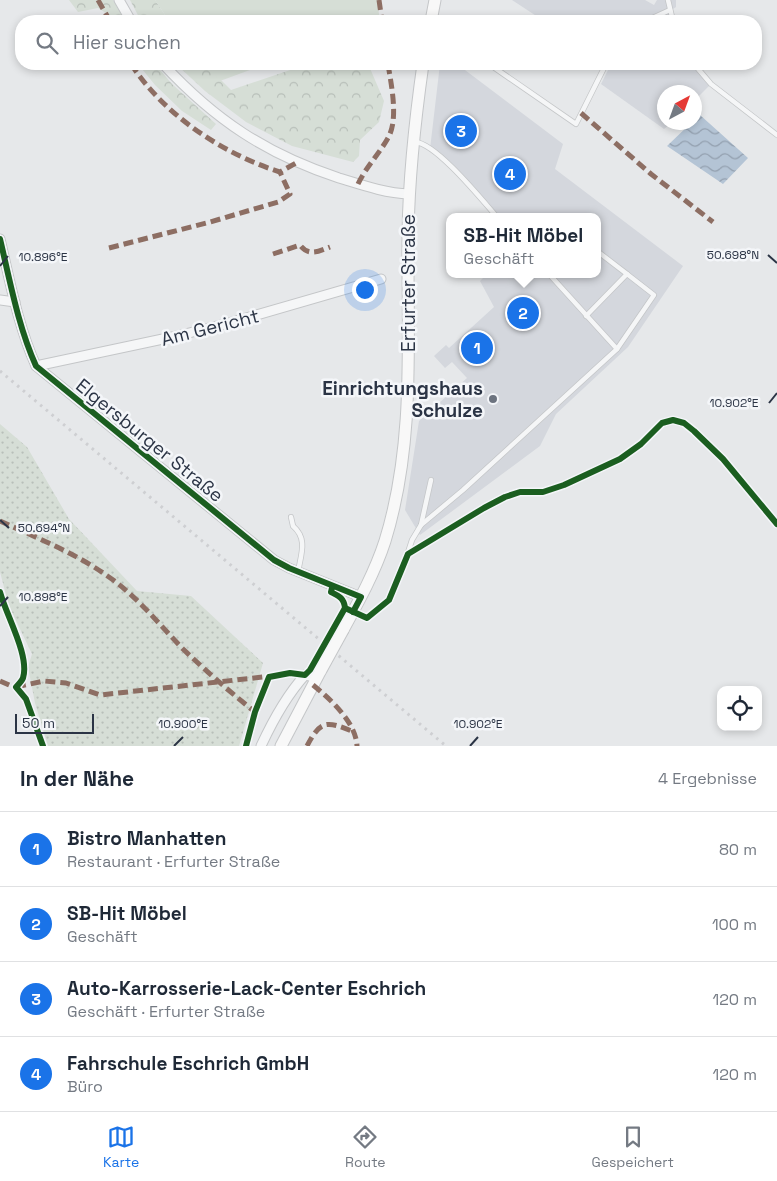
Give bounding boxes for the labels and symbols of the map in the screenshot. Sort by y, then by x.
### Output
north arrow [657,85,702,130]
pin: 3 [445,112,477,150]
pin: 4 [494,155,526,193]
street label: Erfurter Straße [396,214,421,352]
text: 50.698°N [707,247,759,263]
text: 10.896°E [18,249,68,265]
your location [352,277,378,303]
pin: 2 [507,294,539,332]
street label: Am Gericht [158,303,262,352]
pin: 1 [461,329,493,367]
street label: Elgersburger Straße [71,373,229,508]
place label: Einrichtungshaus Schulze [322,376,483,423]
marker: Einrichtungshaus Schulze [487,393,499,405]
text: 10.902°E [709,395,759,411]
text: 50.694°N [18,520,70,536]
text: 10.898°E [18,589,68,605]
scale bar [15,711,94,734]
text: 10.900°E [158,716,208,732]
text: 10.902°E [453,716,503,732]

